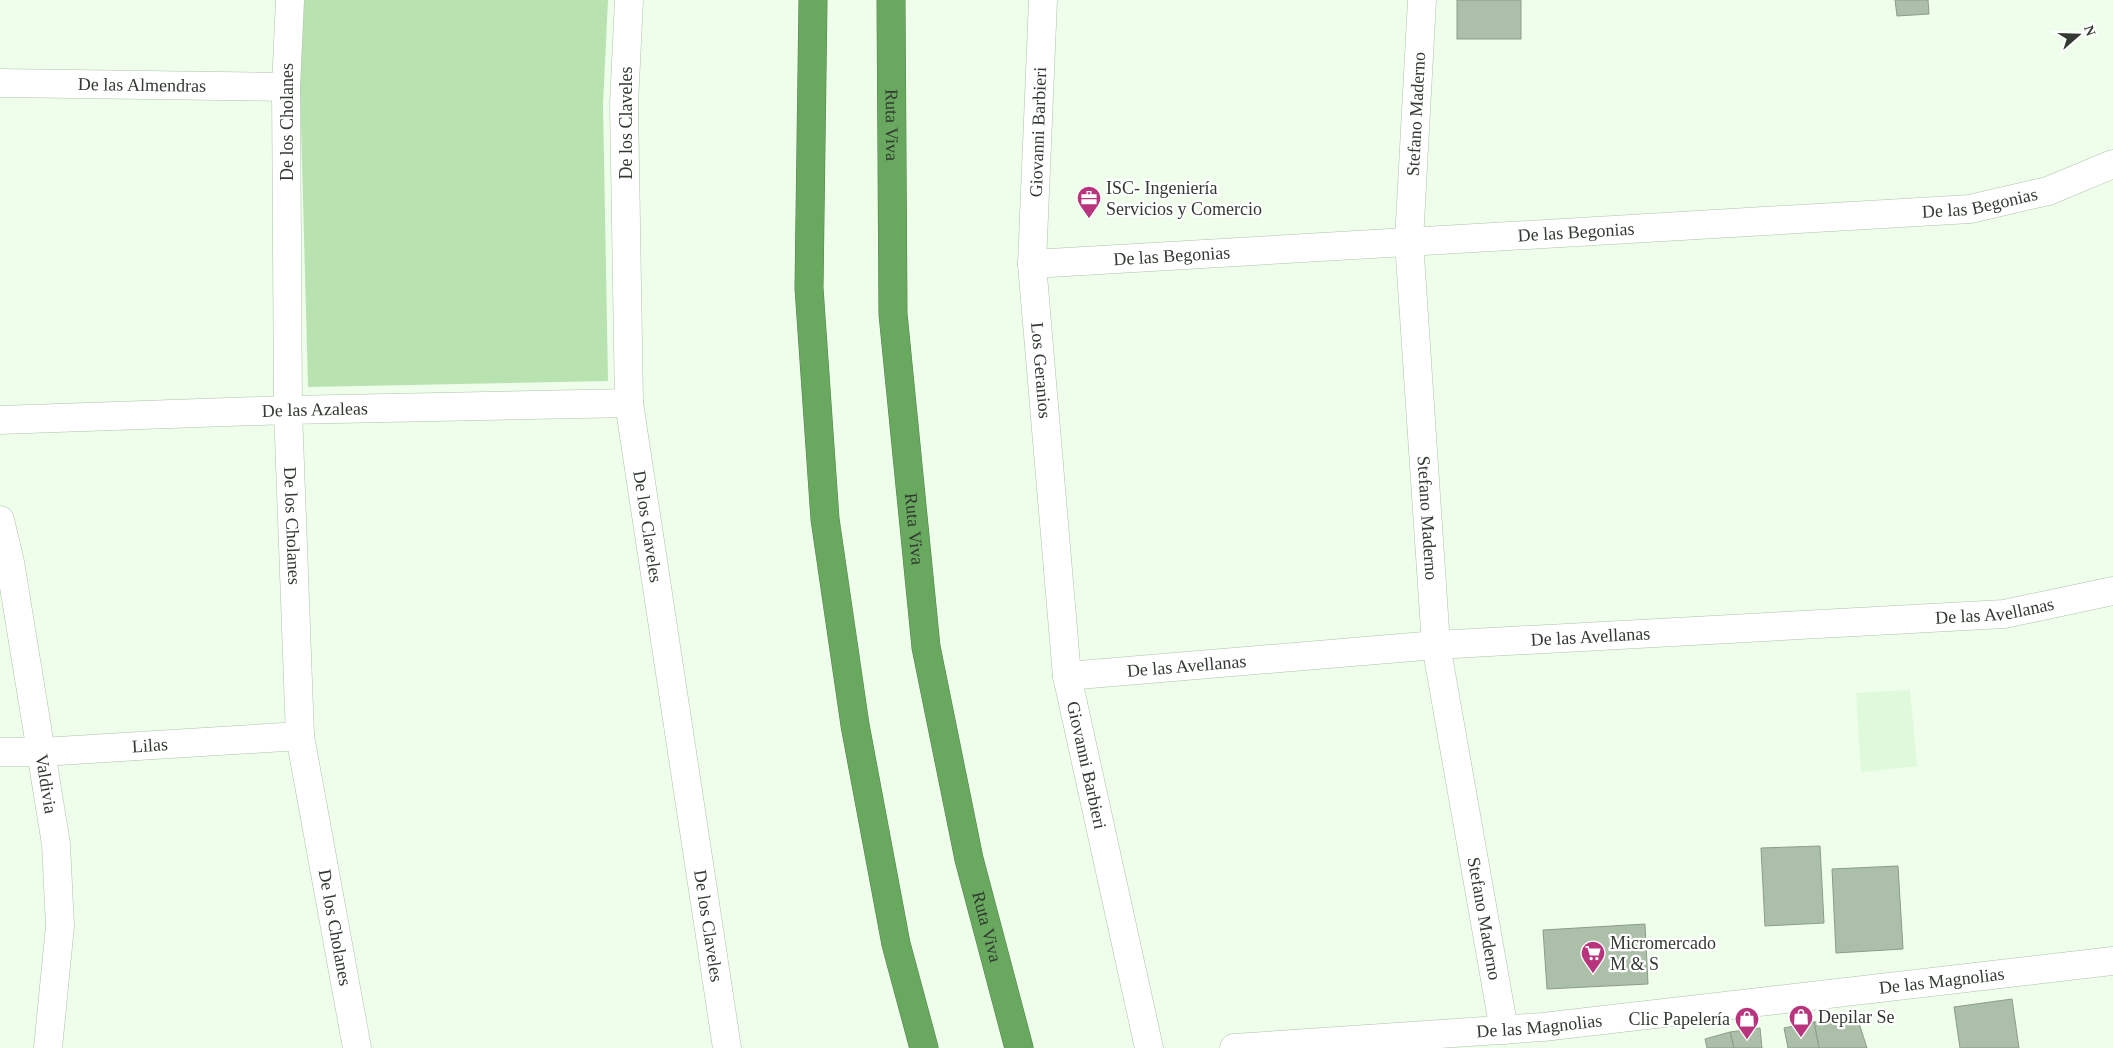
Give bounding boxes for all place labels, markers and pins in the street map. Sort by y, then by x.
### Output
place label: ISC- Ingeniería Servicios y Comercio [1106,178,1262,219]
office icon: ISC- Ingeniería Servicios y Comercio [1076,185,1102,219]
place label: Micromercado M & S [1610,933,1716,974]
supermarket icon: Micromercado M & S [1580,940,1606,974]
shop icon: Depilar Se [1788,1004,1814,1038]
shop icon: Clic Papelería [1734,1006,1760,1040]
place label: Depilar Se [1818,1007,1894,1027]
place label: Clic Papelería [1629,1009,1730,1029]

